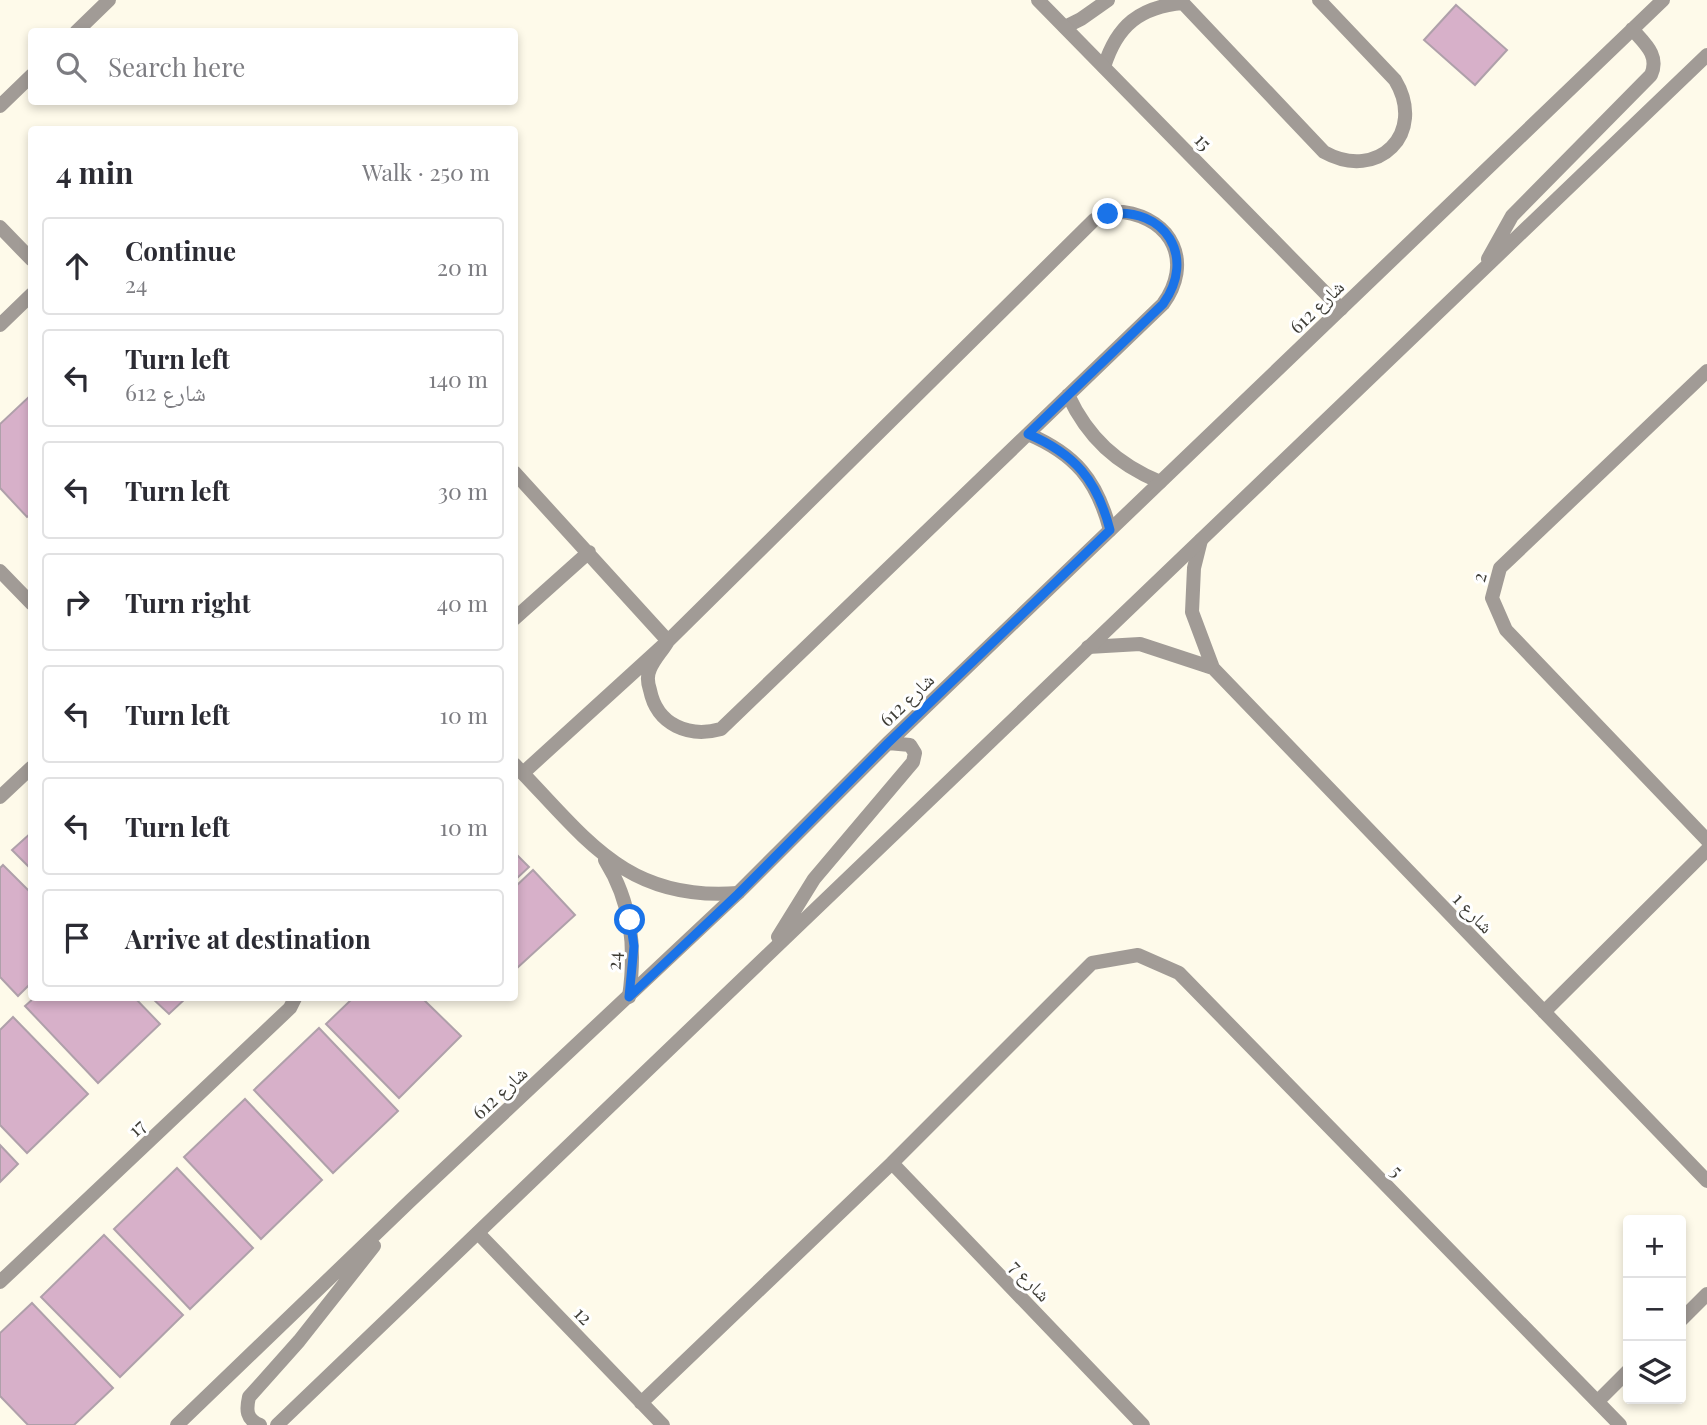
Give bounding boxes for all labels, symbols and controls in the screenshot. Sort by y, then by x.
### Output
search box [28,28,518,105]
icon: search [52,48,90,86]
text: Search here [108,49,245,84]
street label: 15 [1190,127,1219,155]
text: 4 min [56,152,134,192]
text: Walk · 250 m [362,156,490,187]
route end [1092,198,1123,229]
text: Continue [125,233,236,268]
icon: ahead [58,247,96,285]
text: 20 m [437,251,488,282]
text: 24 [125,268,147,299]
street label: شارع 612 [1283,273,1349,339]
text: Turn left [125,341,230,376]
icon: left [58,359,96,397]
text: 140 m [428,363,488,394]
text: شارع 612 [125,376,206,407]
icon: left [58,471,96,509]
text: Turn left [125,473,230,508]
text: 30 m [438,475,488,506]
street label: 2 [1464,569,1492,585]
icon: right [58,583,96,621]
text: Turn right [125,585,251,620]
text: 40 m [437,587,488,618]
street label: شارع 612 [873,666,939,732]
icon: left [58,695,96,733]
text: Turn left [125,697,230,732]
text: 10 m [440,699,488,730]
icon: left [58,807,96,845]
text: Turn left [125,809,230,844]
text: 10 m [440,811,488,842]
street label: شارع 1 [1448,886,1500,938]
route start [614,904,645,935]
icon: arrive [58,919,96,957]
text: Arrive at destination [125,921,371,956]
street label: 24 [600,951,626,971]
street label: شارع 612 [466,1060,532,1124]
street label: 17 [122,1112,150,1142]
street label: 5 [1386,1158,1410,1182]
map controls [1623,1215,1686,1404]
button: + [1623,1215,1686,1278]
street label: شارع 7 [1005,1253,1057,1307]
button: − [1623,1278,1686,1341]
street label: 12 [569,1300,599,1330]
button: layers [1623,1341,1686,1404]

